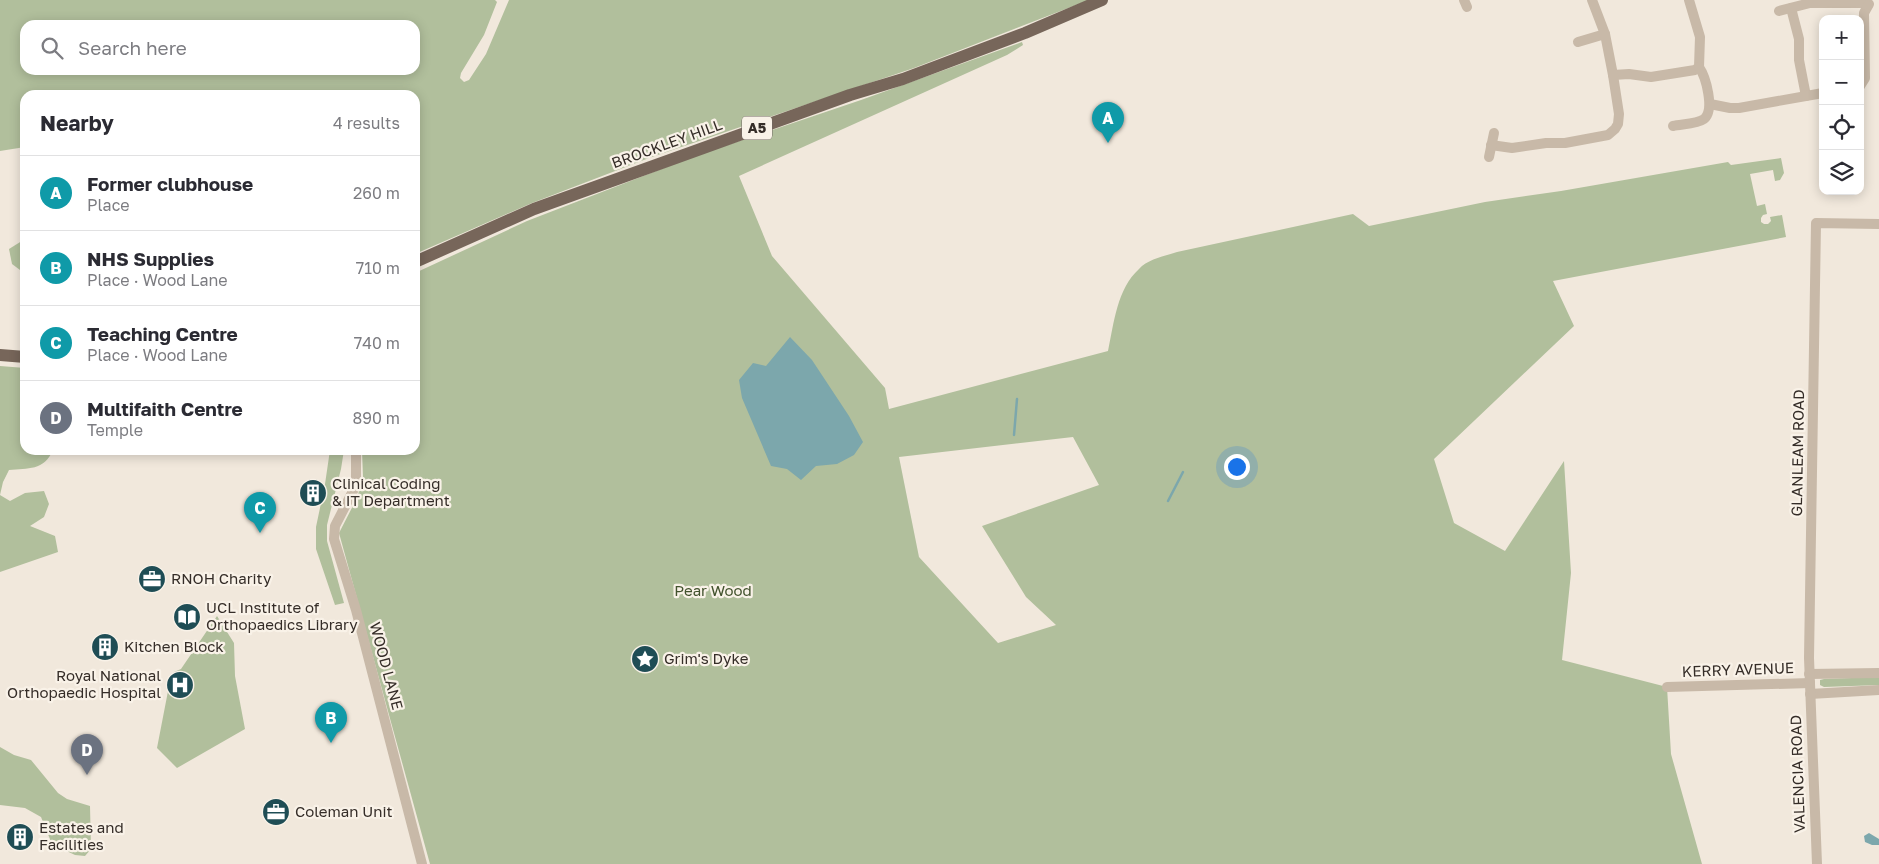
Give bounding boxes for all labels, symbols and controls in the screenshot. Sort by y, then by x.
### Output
map controls [1819,15,1864,195]
button: + [1819,15,1864,60]
search box [20,20,420,75]
icon: search [38,34,66,62]
text: Search here [78,36,187,59]
button: − [1819,60,1864,105]
pin: A [1092,102,1124,143]
button: locate [1819,105,1864,150]
text: Nearby [40,110,114,136]
text: 4 results [333,113,400,133]
street label: BROCKLEY HILL [609,115,725,171]
road number: A5 [742,116,772,140]
button: layers [1819,150,1864,195]
text: Former clubhouse [87,172,253,195]
text: A [50,183,62,203]
text: 260 m [353,183,400,203]
text: Place [87,195,130,215]
text: NHS Supplies [87,247,214,270]
text: B [50,258,62,278]
text: 710 m [356,258,400,278]
text: Place · Wood Lane [87,270,228,290]
text: Teaching Centre [87,322,238,345]
text: C [50,333,62,353]
text: 740 m [354,333,400,353]
text: Place · Wood Lane [87,345,228,365]
street label: GLANLEAM ROAD [1787,389,1807,517]
text: Multifaith Centre [87,397,243,420]
text: D [50,408,62,428]
text: 890 m [352,408,400,428]
text: Temple [87,420,143,440]
your location [1224,454,1250,480]
place label: Clinical Coding & IT Department [332,474,450,509]
building icon: Clinical Coding & IT Department [298,478,328,508]
pin: C [244,492,276,533]
office icon: RNOH Charity [137,564,167,594]
place label: RNOH Charity [171,569,272,587]
park label: Pear Wood [674,581,752,599]
place label: UCL Institute of Orthopaedics Library [206,598,358,633]
library icon: UCL Institute of Orthopaedics Library [172,602,202,632]
street label: WOOD LANE [367,620,407,712]
building icon: Kitchen Block [90,632,120,662]
place label: Kitchen Block [124,637,224,655]
place icon: Grim's Dyke [630,644,660,674]
place label: Grim's Dyke [664,649,749,667]
street label: KERRY AVENUE [1682,658,1794,680]
place label: Royal National Orthopaedic Hospital [7,666,161,701]
hospital icon: Royal National Orthopaedic Hospital [165,670,195,700]
pin: B [315,702,347,743]
street label: VALENCIA ROAD [1786,715,1808,833]
pin: D [71,734,103,775]
office icon: Coleman Unit [261,797,291,827]
place label: Coleman Unit [295,802,392,820]
place label: Estates and Facilities [39,818,124,853]
building icon: Estates and Facilities [5,822,35,852]

